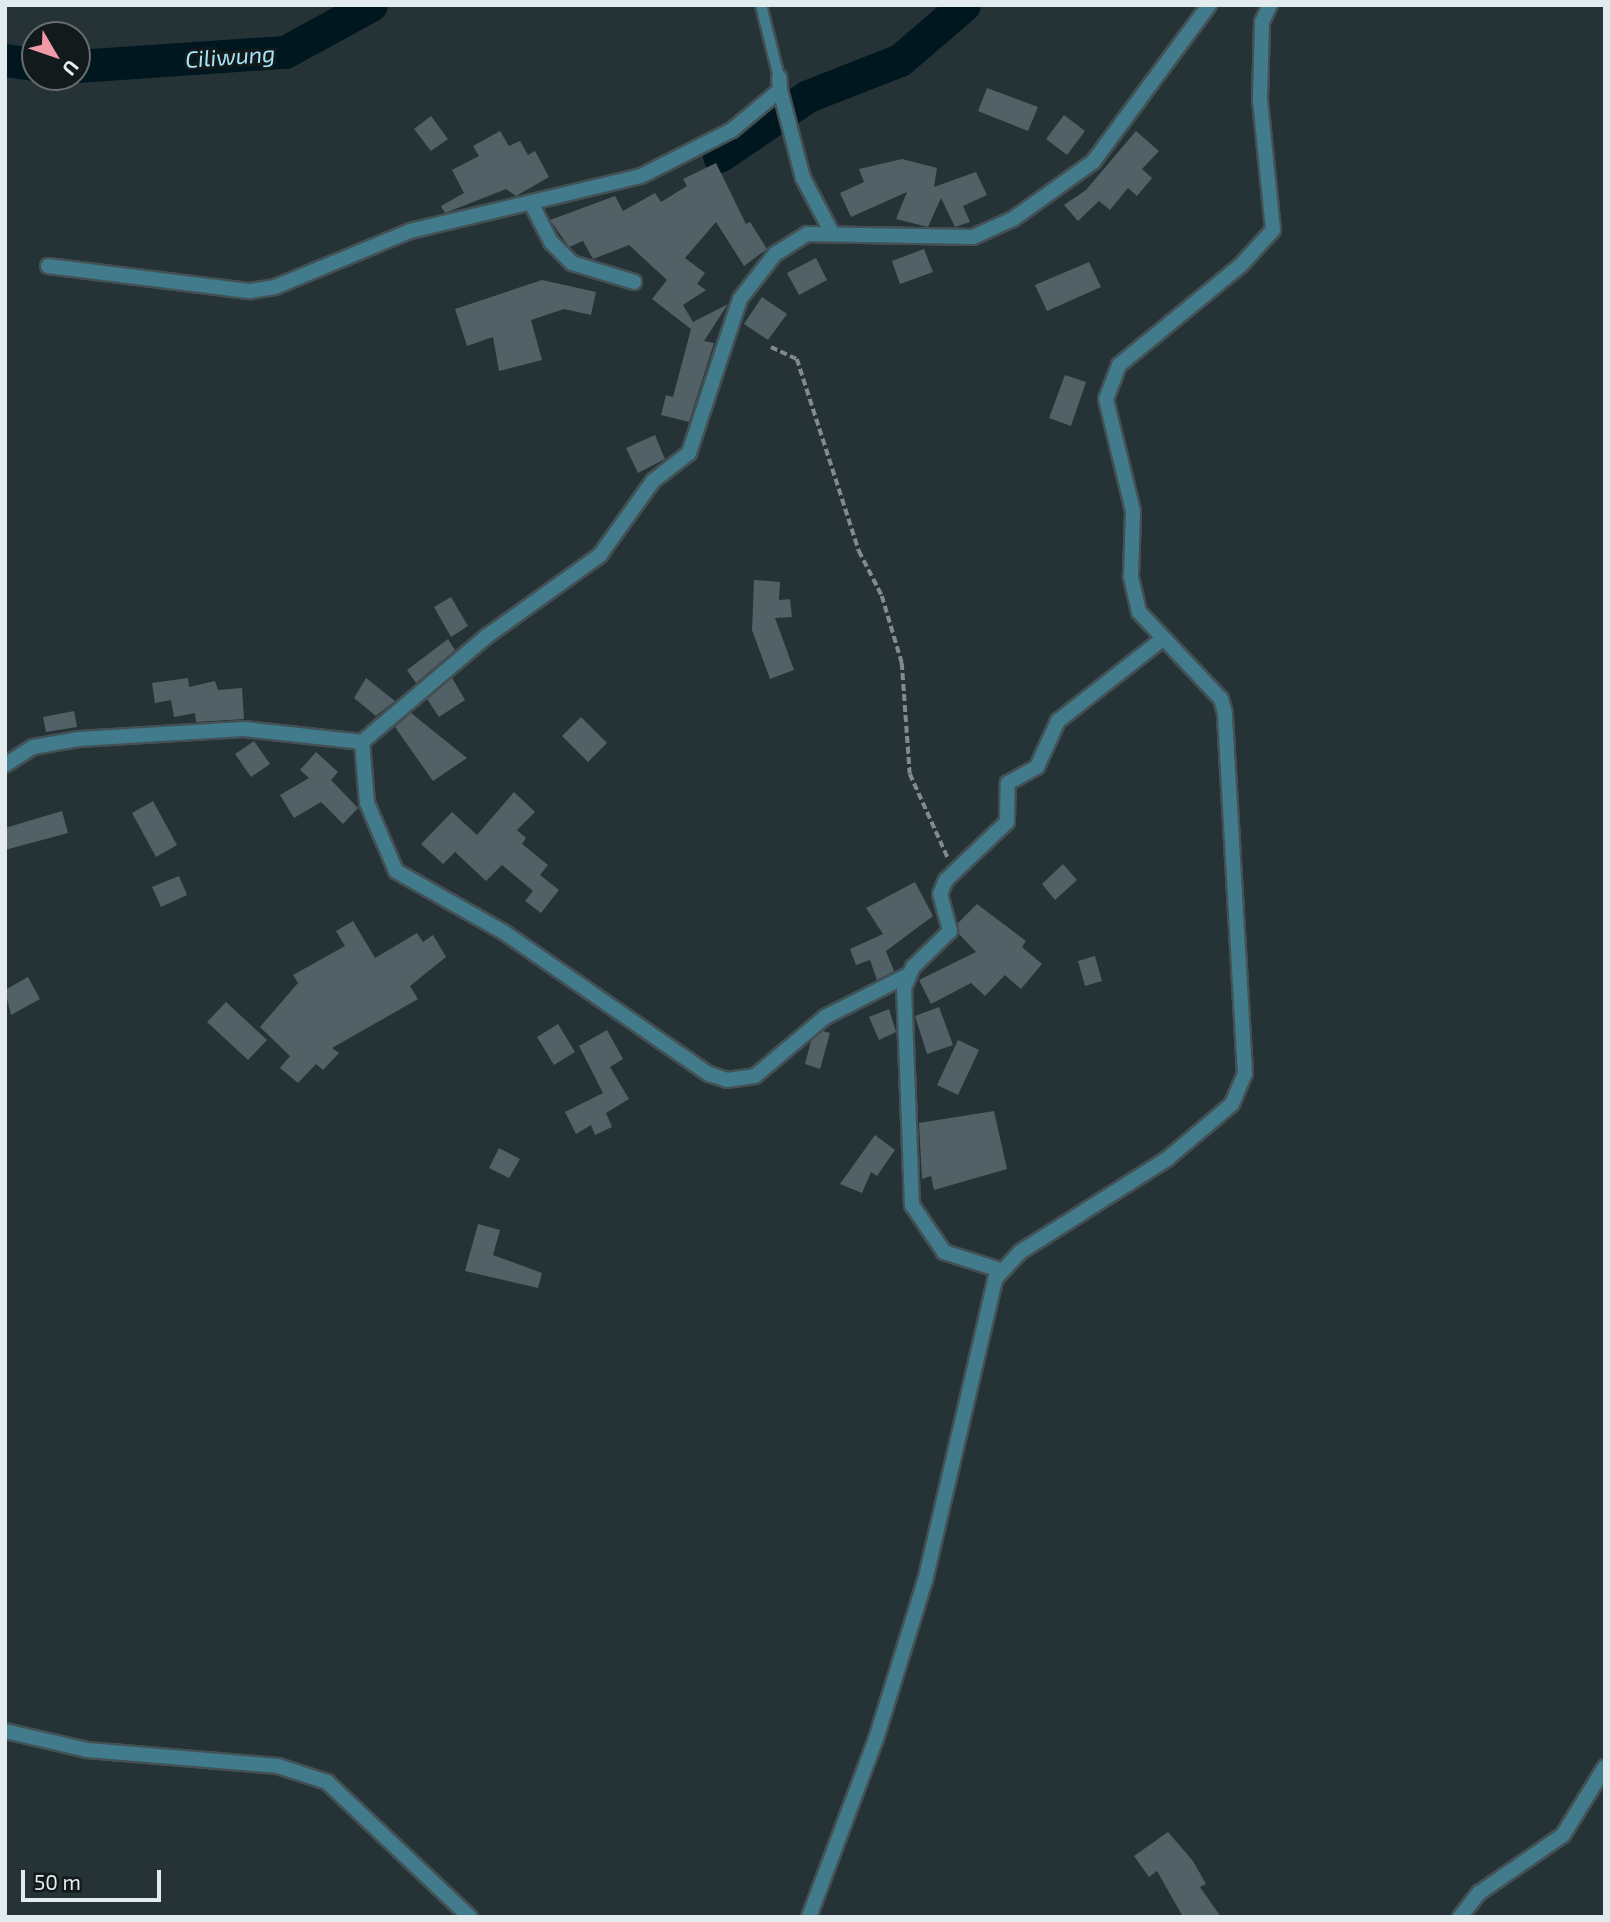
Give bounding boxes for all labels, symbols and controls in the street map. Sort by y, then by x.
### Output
north arrow [21,21,91,91]
water label: Ciliwung [184,39,276,73]
text: U [58,56,84,81]
scale bar [24,1856,164,1900]
text: 50 m [34,1869,81,1894]

